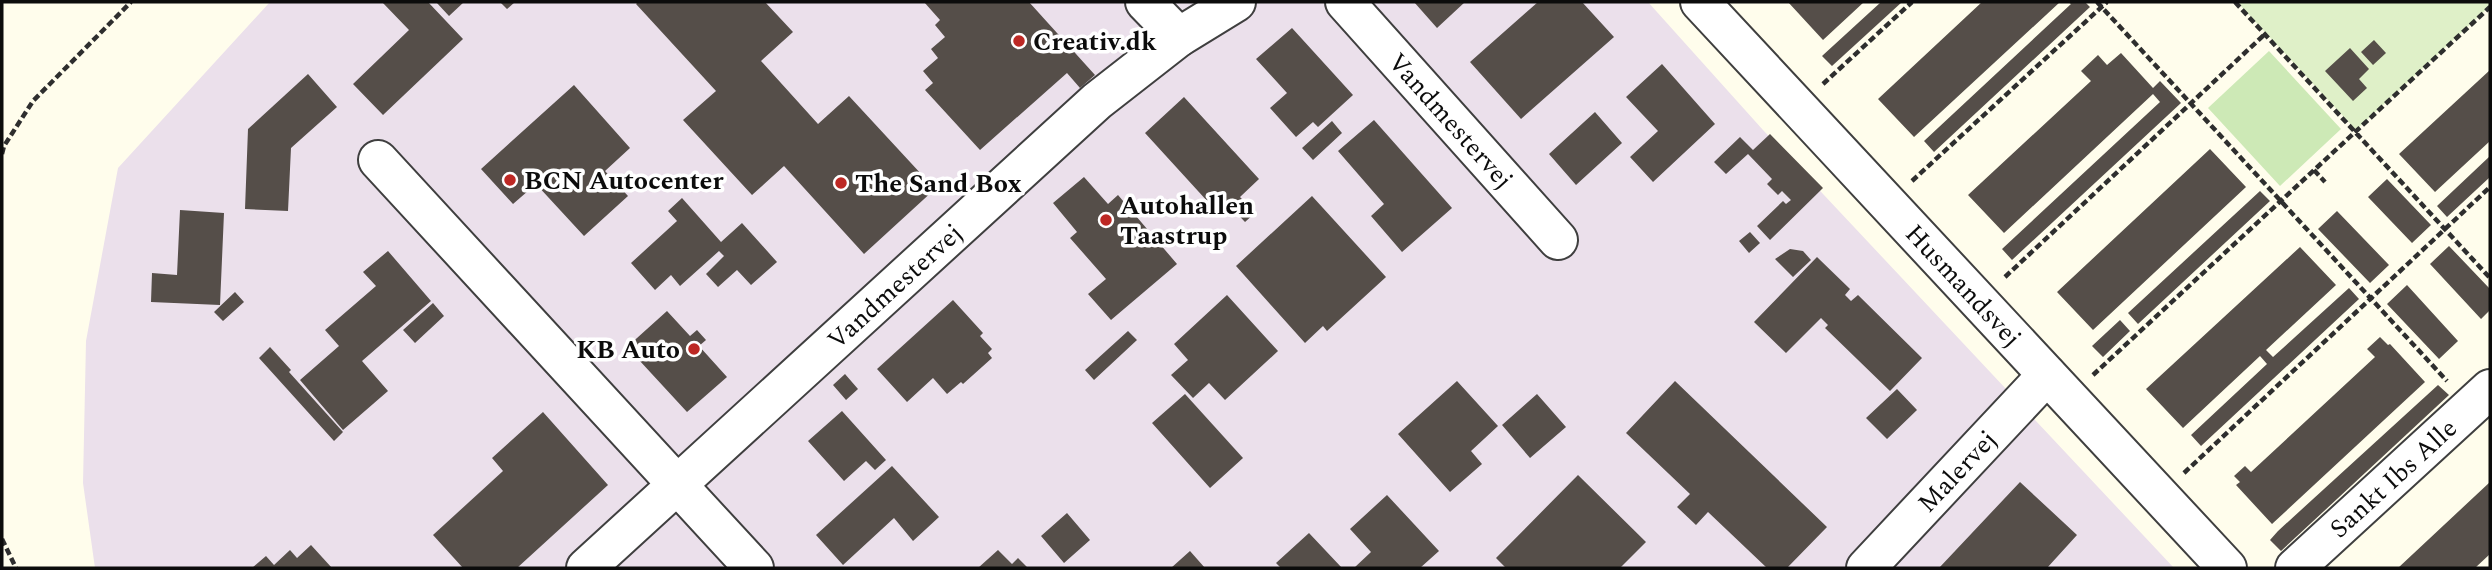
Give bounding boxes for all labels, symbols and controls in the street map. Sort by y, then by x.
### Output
place label: Creativ.dk [1033,22,1157,62]
marker: Creativ.dk [1011,33,1027,49]
street label: Vandmestervej [1378,44,1522,198]
place label: BCN Autocenter [524,161,724,201]
place label: The Sand Box [855,164,1022,204]
marker: BCN Autocenter [502,172,518,188]
marker: The Sand Box [833,175,849,191]
place label: Autohallen Taastrup [1120,186,1254,256]
marker: Autohallen Taastrup [1098,212,1114,228]
street label: Vandmestervej [818,214,972,359]
street label: Husmandsvej [1895,215,2031,357]
place label: KB Auto [576,330,680,370]
marker: KB Auto [686,341,702,357]
street label: Sankt Ibs Alle [2321,409,2467,548]
street label: Malervej [1908,421,2007,522]

